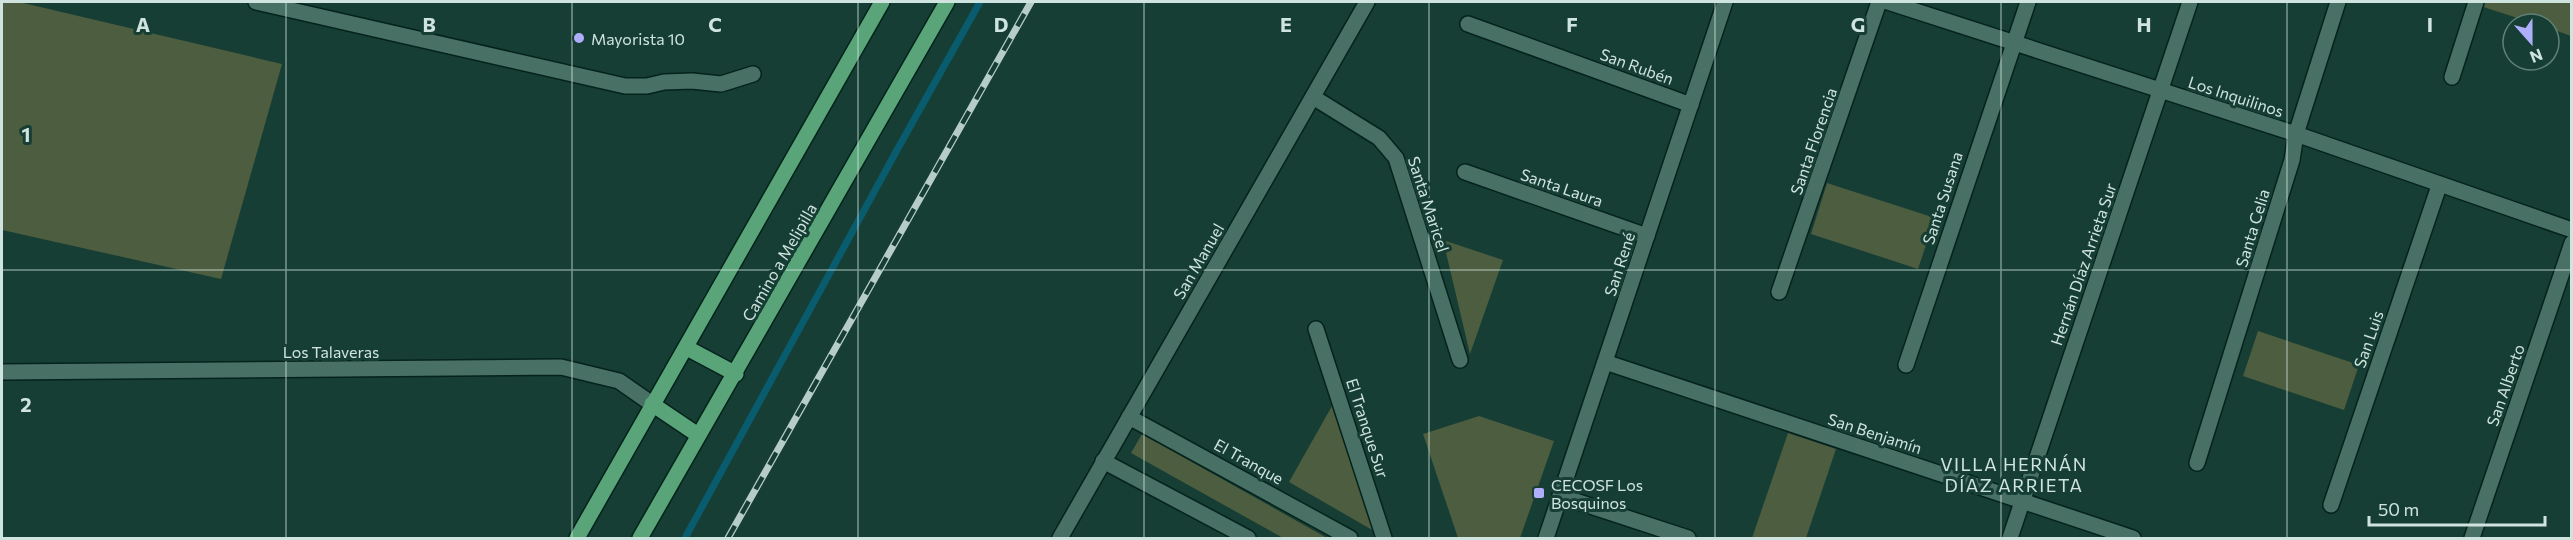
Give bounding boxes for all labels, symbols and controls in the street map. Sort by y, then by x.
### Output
text: A [136,12,150,36]
text: B [422,12,436,36]
text: C [708,12,722,36]
text: D [994,12,1008,36]
text: E [1280,12,1292,36]
text: F [1566,12,1578,36]
text: G [1851,12,1865,36]
text: H [2137,12,2152,36]
text: I [2427,12,2433,36]
north arrow [2501,12,2561,72]
place label: Mayorista 10 [591,29,685,48]
marker: Mayorista 10 [572,31,586,45]
street label: San Rubén [1598,44,1676,88]
text: N [2528,45,2546,67]
street label: Los Inquilinos [2186,72,2286,120]
street label: Santa Florencia [1786,85,1840,197]
text: 1 [21,122,31,146]
street label: Santa Susana [1918,149,1966,247]
street label: Santa Maricel [1405,154,1453,254]
street label: Santa Laura [1518,164,1606,210]
street label: Hernán Díaz Arrieta Sur [2046,180,2120,348]
street label: Santa Celia [2231,187,2273,269]
street label: Camino a Melipilla [738,200,820,324]
street label: San Manuel [1169,220,1227,302]
street label: San René [1600,230,1638,298]
street label: San Luis [2349,308,2387,370]
street label: Los Talaveras [283,342,379,361]
street label: San Alberto [2482,342,2528,428]
street label: El Tranque Sur [1343,376,1393,481]
text: 2 [20,392,32,416]
street label: San Benjamín [1826,409,1924,457]
street label: El Tranque [1211,434,1287,488]
district label: VILLA HERNÁN DÍAZ ARRIETA [1940,453,2088,496]
place label: CECOSF Los Bosquinos [1551,475,1643,512]
marker: CECOSF Los Bosquinos [1532,486,1546,500]
scale bar [2369,489,2544,527]
text: 50 m [2378,498,2419,520]

